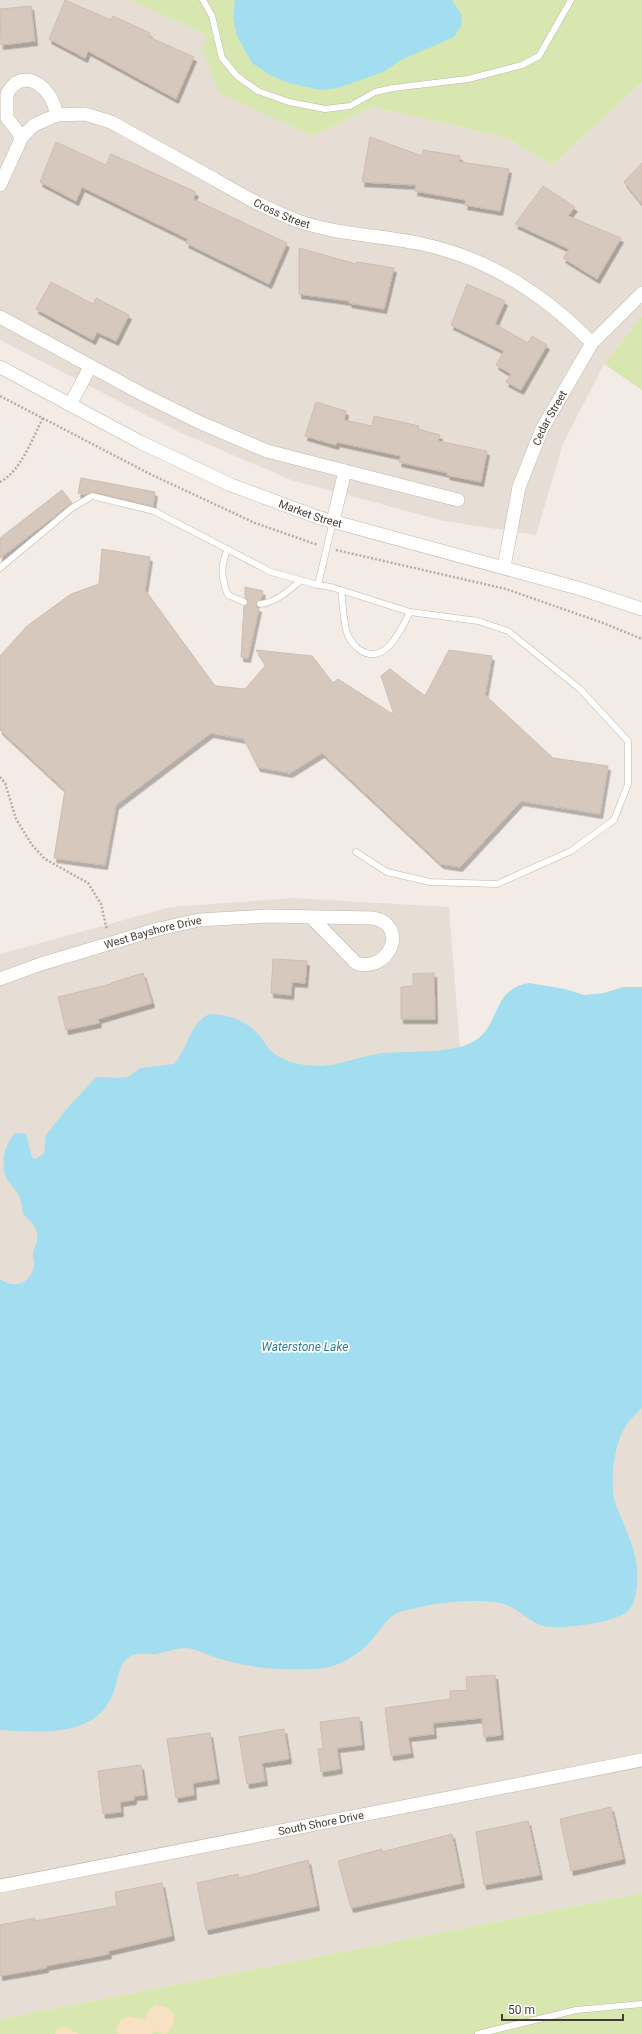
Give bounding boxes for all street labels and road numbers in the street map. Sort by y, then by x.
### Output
street label: Cross Street [251,196,312,232]
street label: Cedar Street [530,388,570,448]
street label: Market Street [277,497,344,531]
street label: West Bayshore Drive [103,914,203,952]
street label: South Shore Drive [277,1809,365,1838]

